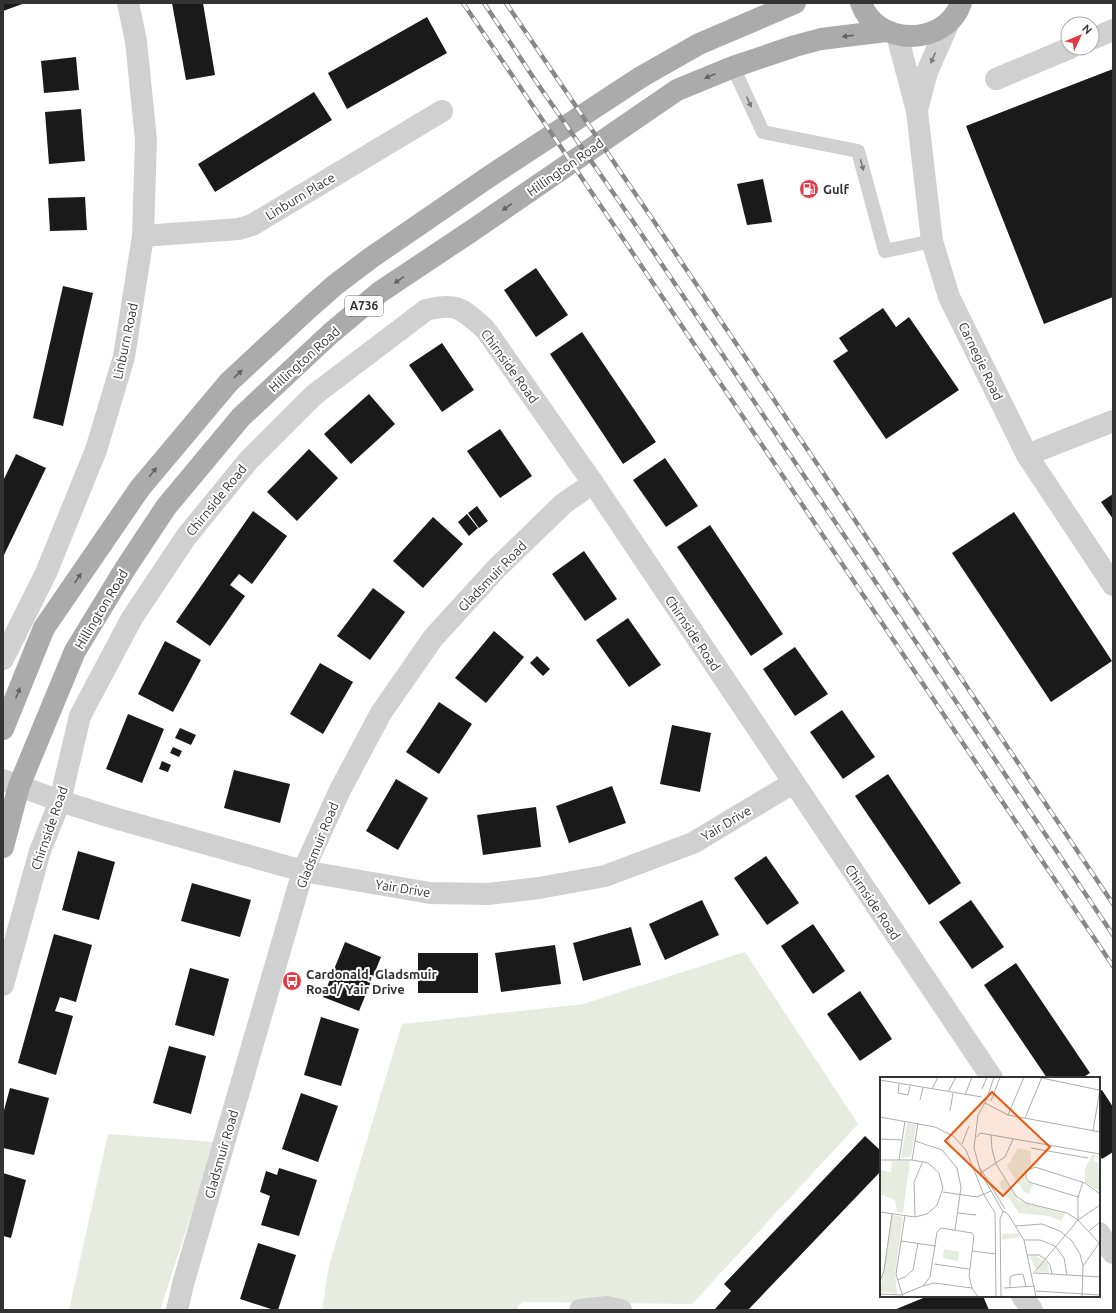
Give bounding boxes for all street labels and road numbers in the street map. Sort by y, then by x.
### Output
street label: Hillington Road [524,135,606,199]
street label: Linburn Place [263,170,337,222]
road number: A736 [345,296,383,316]
street label: Linburn Road [110,302,140,380]
street label: Carnegie Road [956,320,1006,402]
street label: Hillington Road [266,324,342,394]
street label: Chirnside Road [479,327,541,405]
street label: Chirnside Road [183,462,249,538]
street label: Gladsmuir Road [455,538,529,614]
street label: Hillington Road [72,567,130,651]
street label: Chirnside Road [663,593,723,673]
street label: Chirnside Road [28,784,70,872]
street label: Gladsmuir Road [293,800,341,890]
street label: Yair Drive [699,803,753,843]
street label: Chirnside Road [843,862,903,942]
street label: Yair Drive [374,877,432,899]
street label: Gladsmuir Road [202,1108,240,1200]

